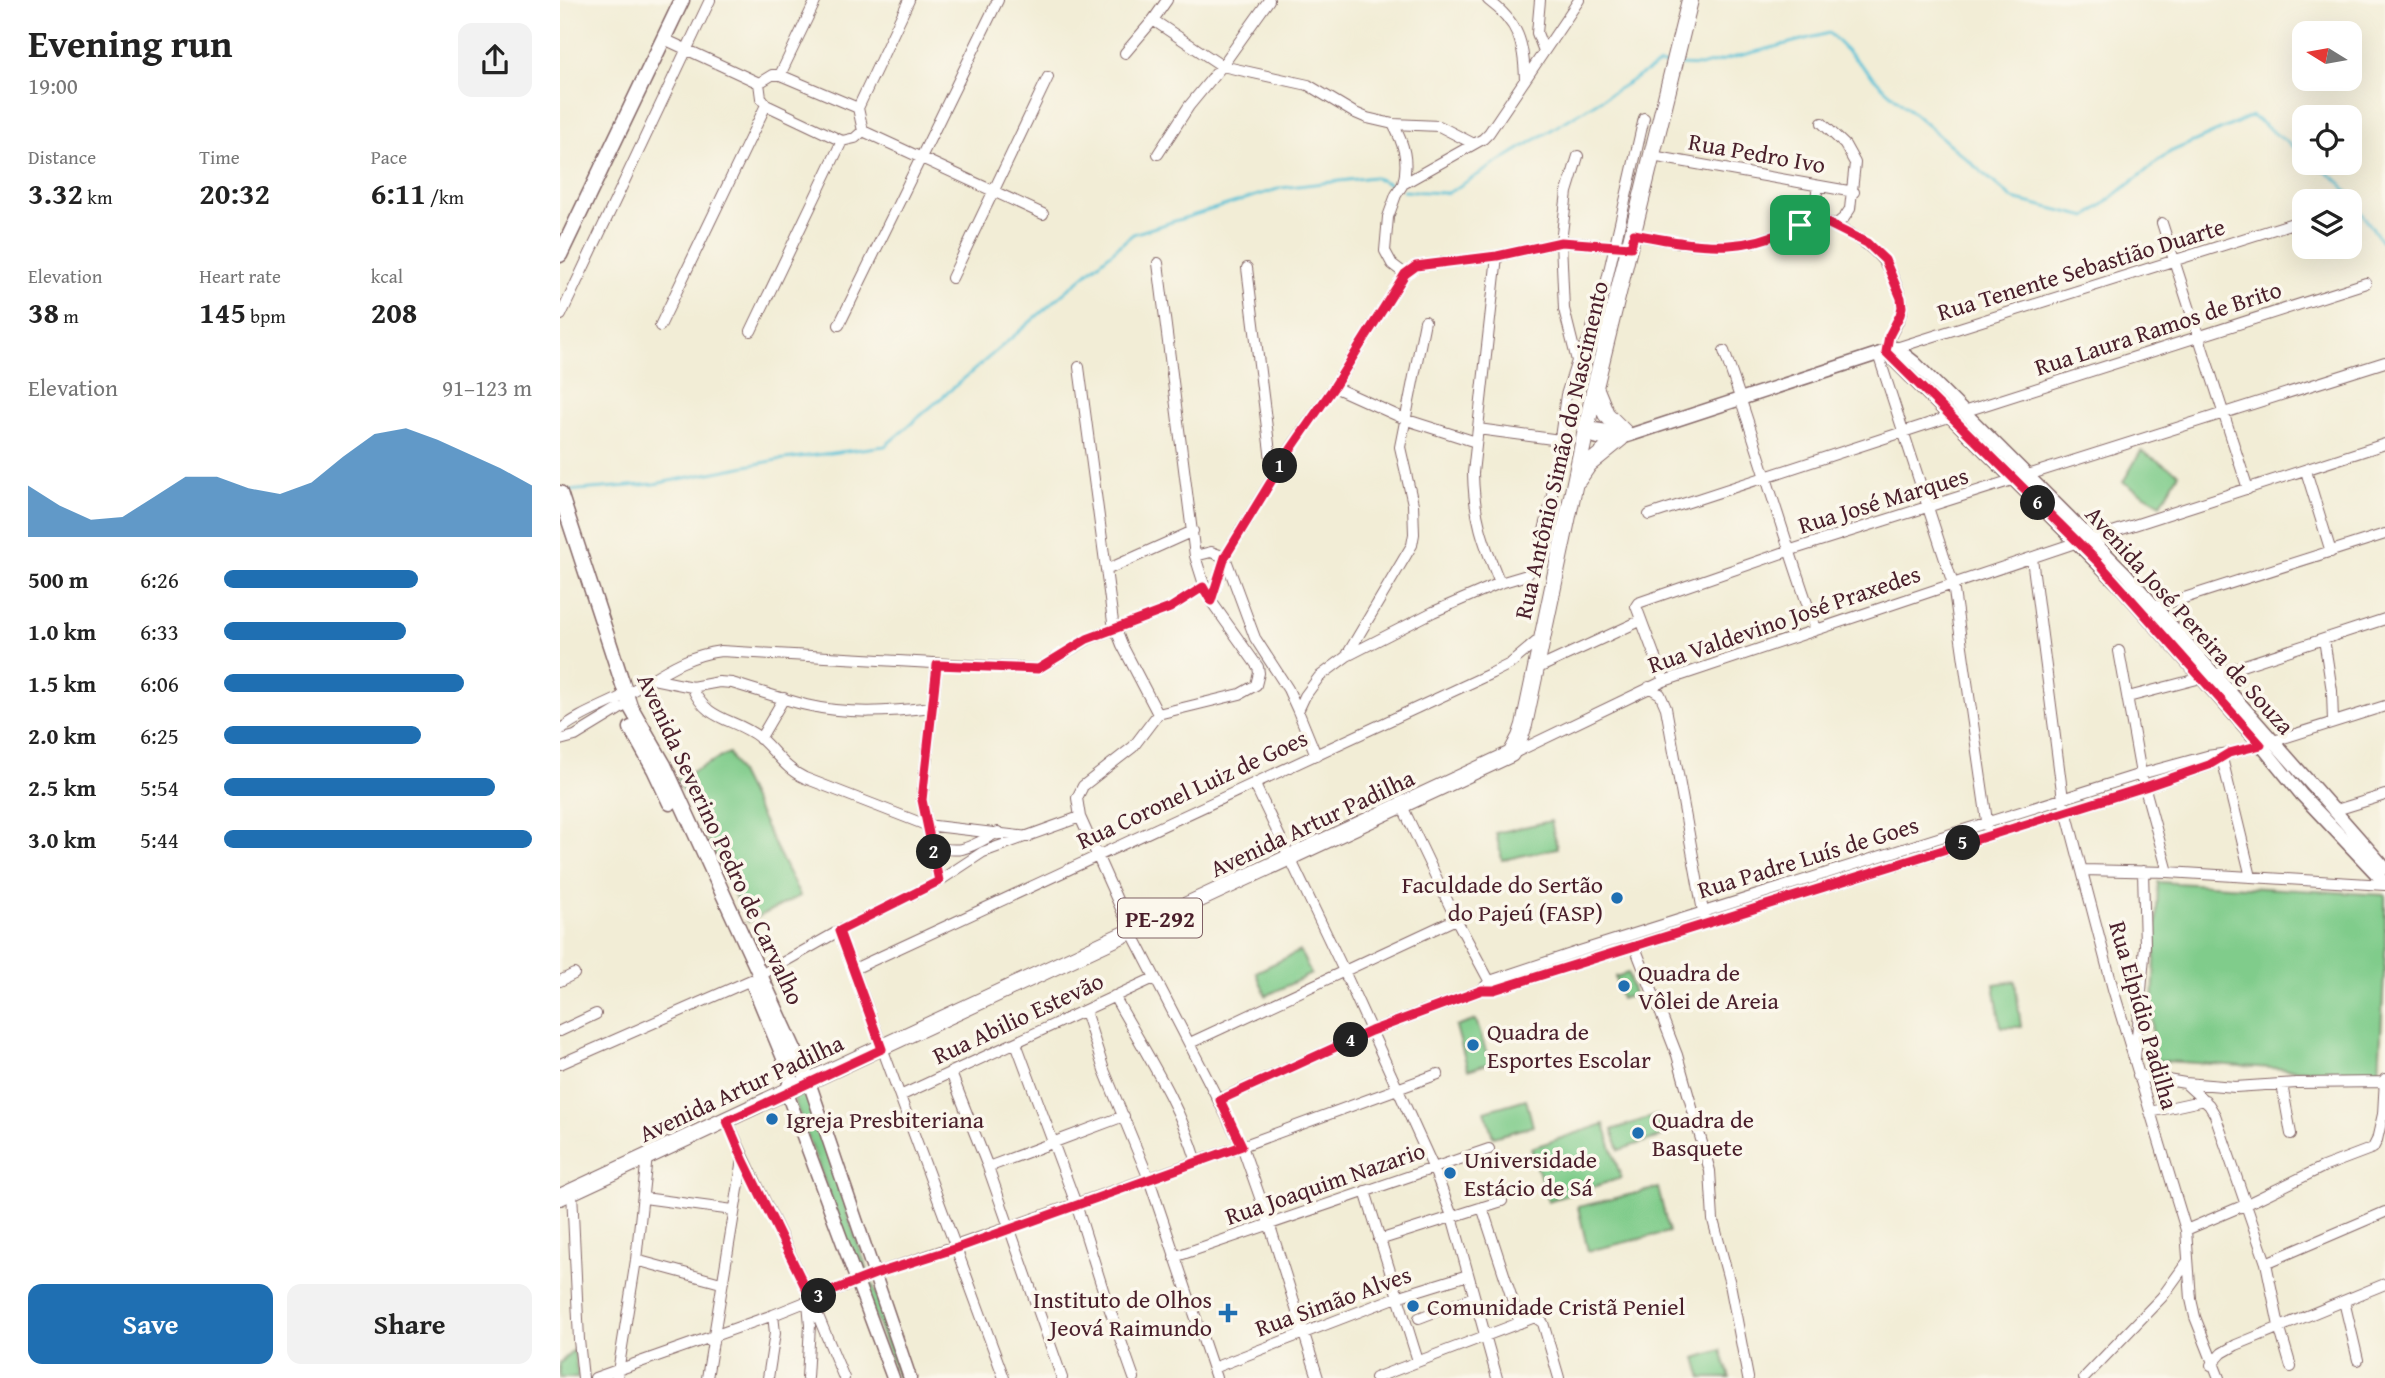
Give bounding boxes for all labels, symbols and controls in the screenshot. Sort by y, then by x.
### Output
text: Evening run [28,15,232,71]
north arrow [2292,21,2362,91]
map controls [2292,21,2362,259]
button: share [458,23,532,97]
text: 19:00 [28,69,78,102]
button: locate [2292,105,2362,175]
street label: Rua Pedro Ivo [1686,124,1828,182]
text: Distance [28,143,96,171]
text: Time [199,143,240,171]
text: Pace [371,143,407,171]
text: 3.32 [28,171,83,215]
text: 20:32 [199,171,270,215]
text: 6:11 [371,171,426,215]
text: km [83,183,112,211]
text: /km [426,183,464,211]
button: layers [2292,189,2362,259]
pin [1770,195,1830,255]
icon: arrive [1781,206,1819,244]
street label: Rua Tenente Sebastião Duarte [1933,209,2229,329]
text: Elevation [28,262,102,290]
text: Heart rate [199,262,281,290]
text: kcal [371,262,403,290]
street label: Rua Laura Ramos de Brito [2030,272,2286,384]
street label: Rua Antônio Simão do Nascimento [1505,277,1617,623]
text: 38 [28,290,59,334]
text: 145 [199,290,246,334]
text: 208 [371,290,417,334]
text: m [59,302,79,330]
text: bpm [246,302,286,330]
text: Elevation [28,371,118,404]
text: 91–123 m [442,371,532,404]
pin: 1 [1262,448,1298,484]
text: 1 [1275,451,1284,479]
street label: Rua José Marques [1794,457,1972,543]
pin: 6 [2020,486,2056,520]
text: 6 [2033,488,2042,516]
street label: Avenida José Pereira de Souza [2077,498,2303,743]
street label: Rua Valdevino José Praxedes [1643,556,1925,682]
text: 500 m [28,563,89,596]
text: 6:26 [140,563,179,596]
text: 1.0 km [28,615,96,648]
text: 6:33 [140,615,179,648]
text: 1.5 km [28,667,96,700]
text: 6:06 [140,667,179,700]
street label: Avenida Severino Pedro de Carvalho [629,668,813,1010]
text: 2.0 km [28,719,96,752]
text: 6:25 [140,719,179,752]
street label: Rua Coronel Luiz de Goes [1071,720,1313,858]
street label: Avenida Artur Padilha [1204,760,1421,886]
text: 2.5 km [28,771,96,804]
text: 5:54 [140,771,179,804]
street label: Rua Padre Luís de Goes [1693,807,1923,907]
text: 3.0 km [28,823,96,856]
text: 5:44 [140,823,179,856]
pin: 5 [1946,826,1980,860]
text: 5 [1958,828,1967,856]
pin: 2 [916,834,952,870]
text: 2 [929,837,938,865]
place label: Faculdade do Sertão do Pajeú (FASP) [1402,867,1603,930]
marker: Faculdade do Sertão do Pajeú (FASP) [1609,890,1625,906]
road number: PE-292 [1118,898,1202,937]
street label: Rua Elpídio Padilha [2100,917,2188,1114]
place label: Quadra de Vôlei de Areia [1638,955,1779,1018]
street label: Rua Abilio Estevão [927,963,1109,1073]
marker: Quadra de Vôlei de Areia [1616,978,1632,994]
place label: Quadra de Esportes Escolar [1487,1014,1651,1077]
pin: 4 [1334,1023,1368,1058]
street label: Avenida Artur Padilha [633,1025,850,1151]
text: 4 [1346,1025,1355,1053]
marker: Quadra de Esportes Escolar [1465,1037,1481,1053]
place label: Igreja Presbiteriana [786,1102,985,1137]
place label: Quadra de Basquete [1652,1102,1754,1165]
marker: Igreja Presbiteriana [764,1111,780,1127]
marker: Quadra de Basquete [1630,1125,1646,1141]
street label: Rua Joaquim Nazario [1220,1132,1430,1234]
place label: Universidade Estácio de Sá [1464,1142,1597,1205]
marker: Universidade Estácio de Sá [1442,1165,1458,1181]
street label: Rua Simão Alves [1250,1257,1416,1345]
pin: 3 [802,1278,836,1314]
text: 3 [814,1281,823,1309]
place label: Instituto de Olhos Jeová Raimundo [1033,1282,1212,1345]
button: Save [28,1284,273,1364]
button: Share [287,1284,532,1364]
place label: Comunidade Cristã Peniel [1427,1289,1686,1324]
marker: Comunidade Cristã Peniel [1405,1298,1421,1314]
marker: Instituto de Olhos Jeová Raimundo [1218,1303,1238,1323]

